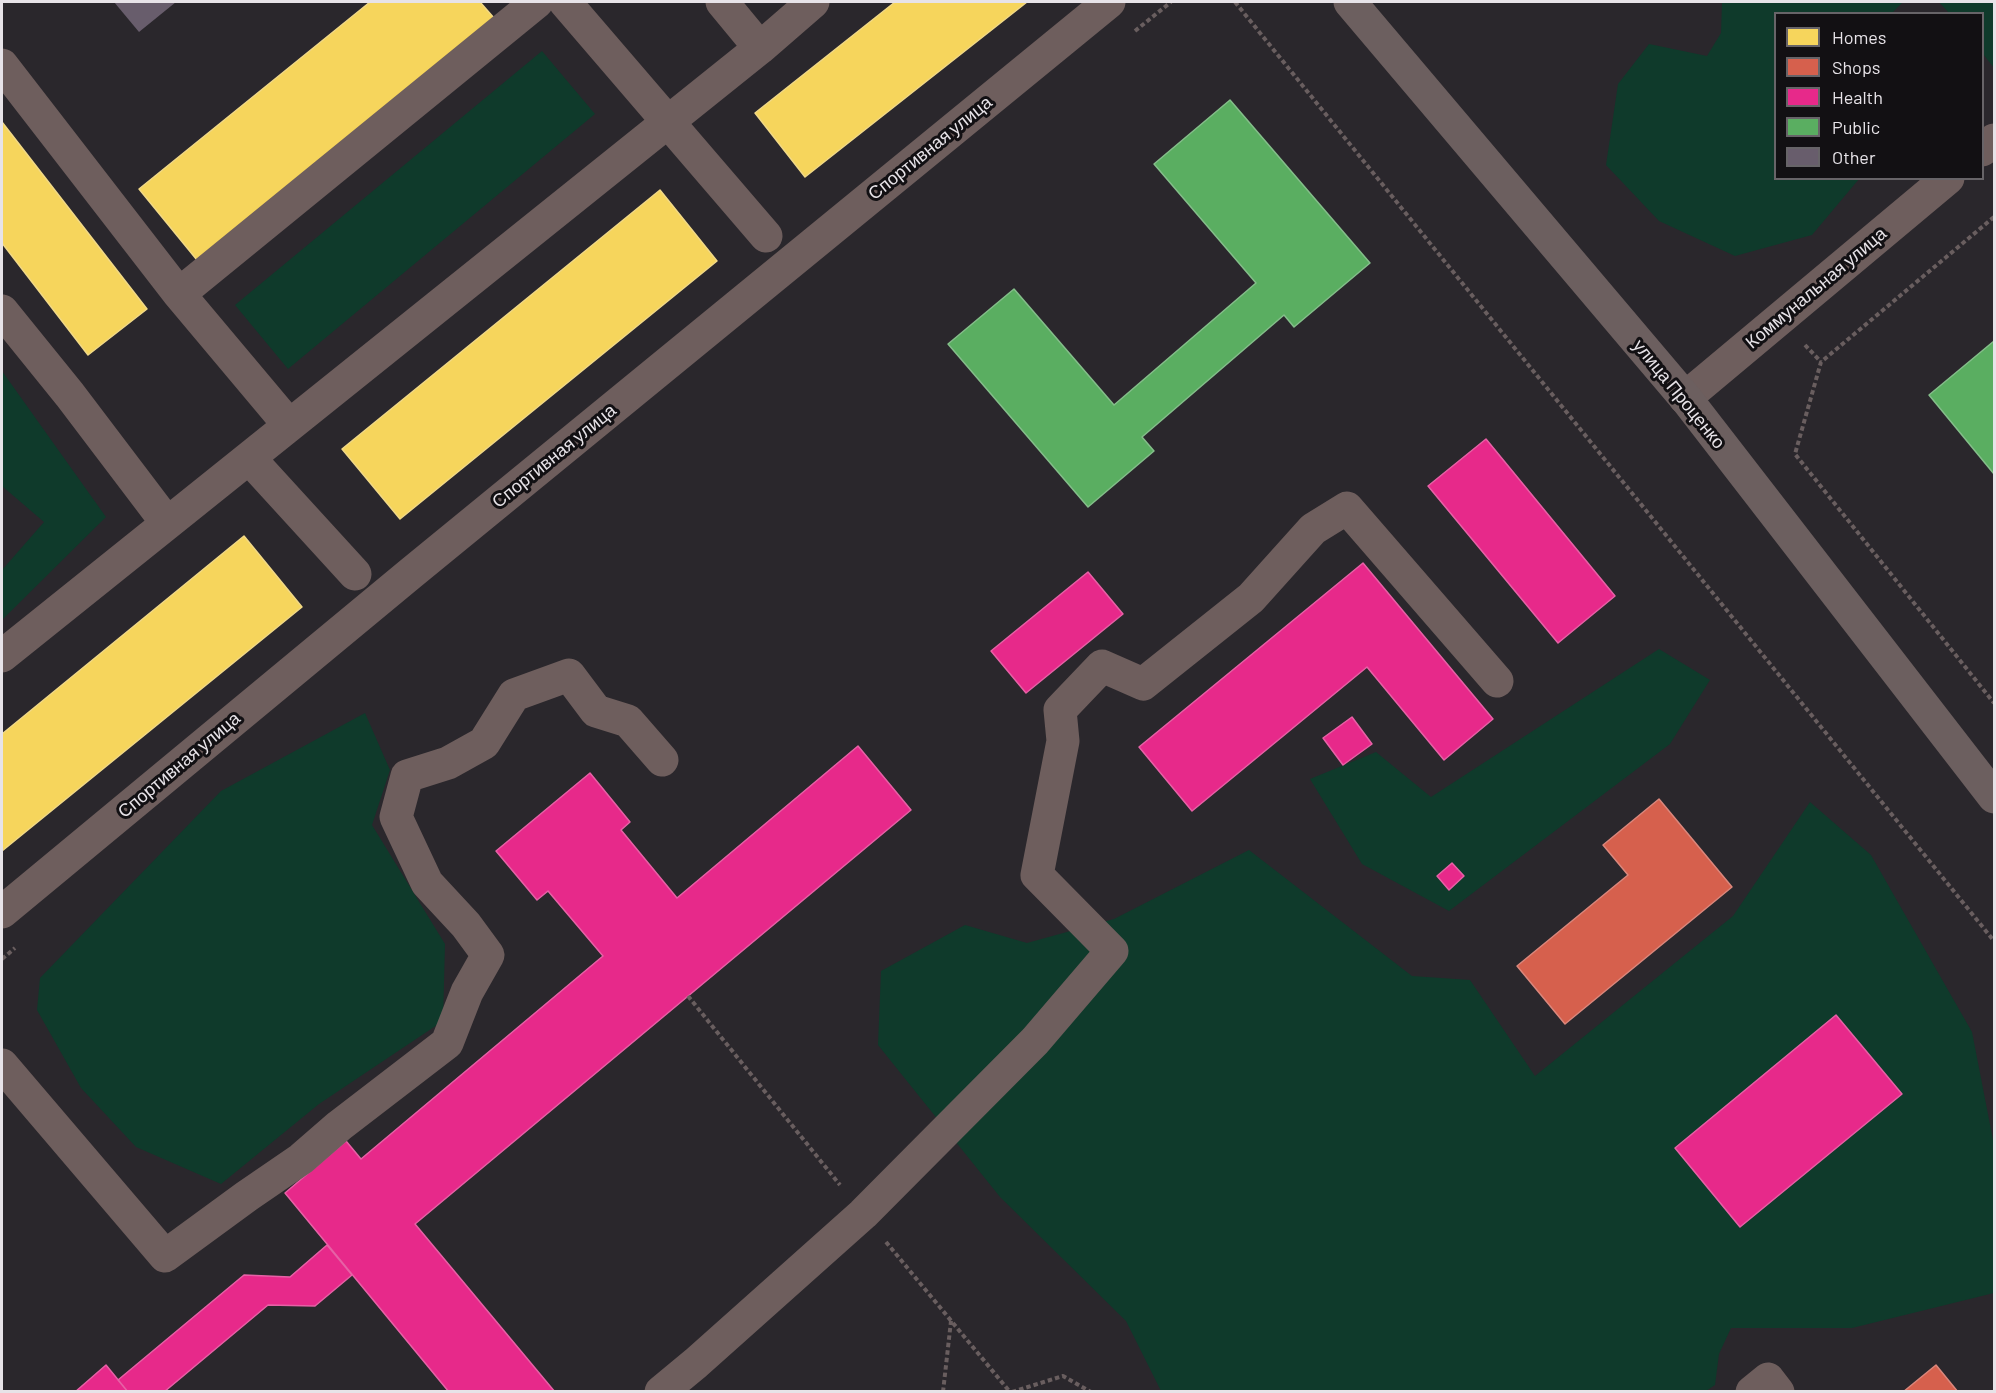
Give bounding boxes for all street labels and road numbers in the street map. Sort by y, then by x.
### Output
street label: Спортивная улица [864,91,996,205]
street label: Коммунальная улица [1741,223,1891,353]
street label: улица Проценко [1628,335,1730,453]
street label: Спортивная улица [488,399,620,513]
street label: Спортивная улица [113,708,245,822]

